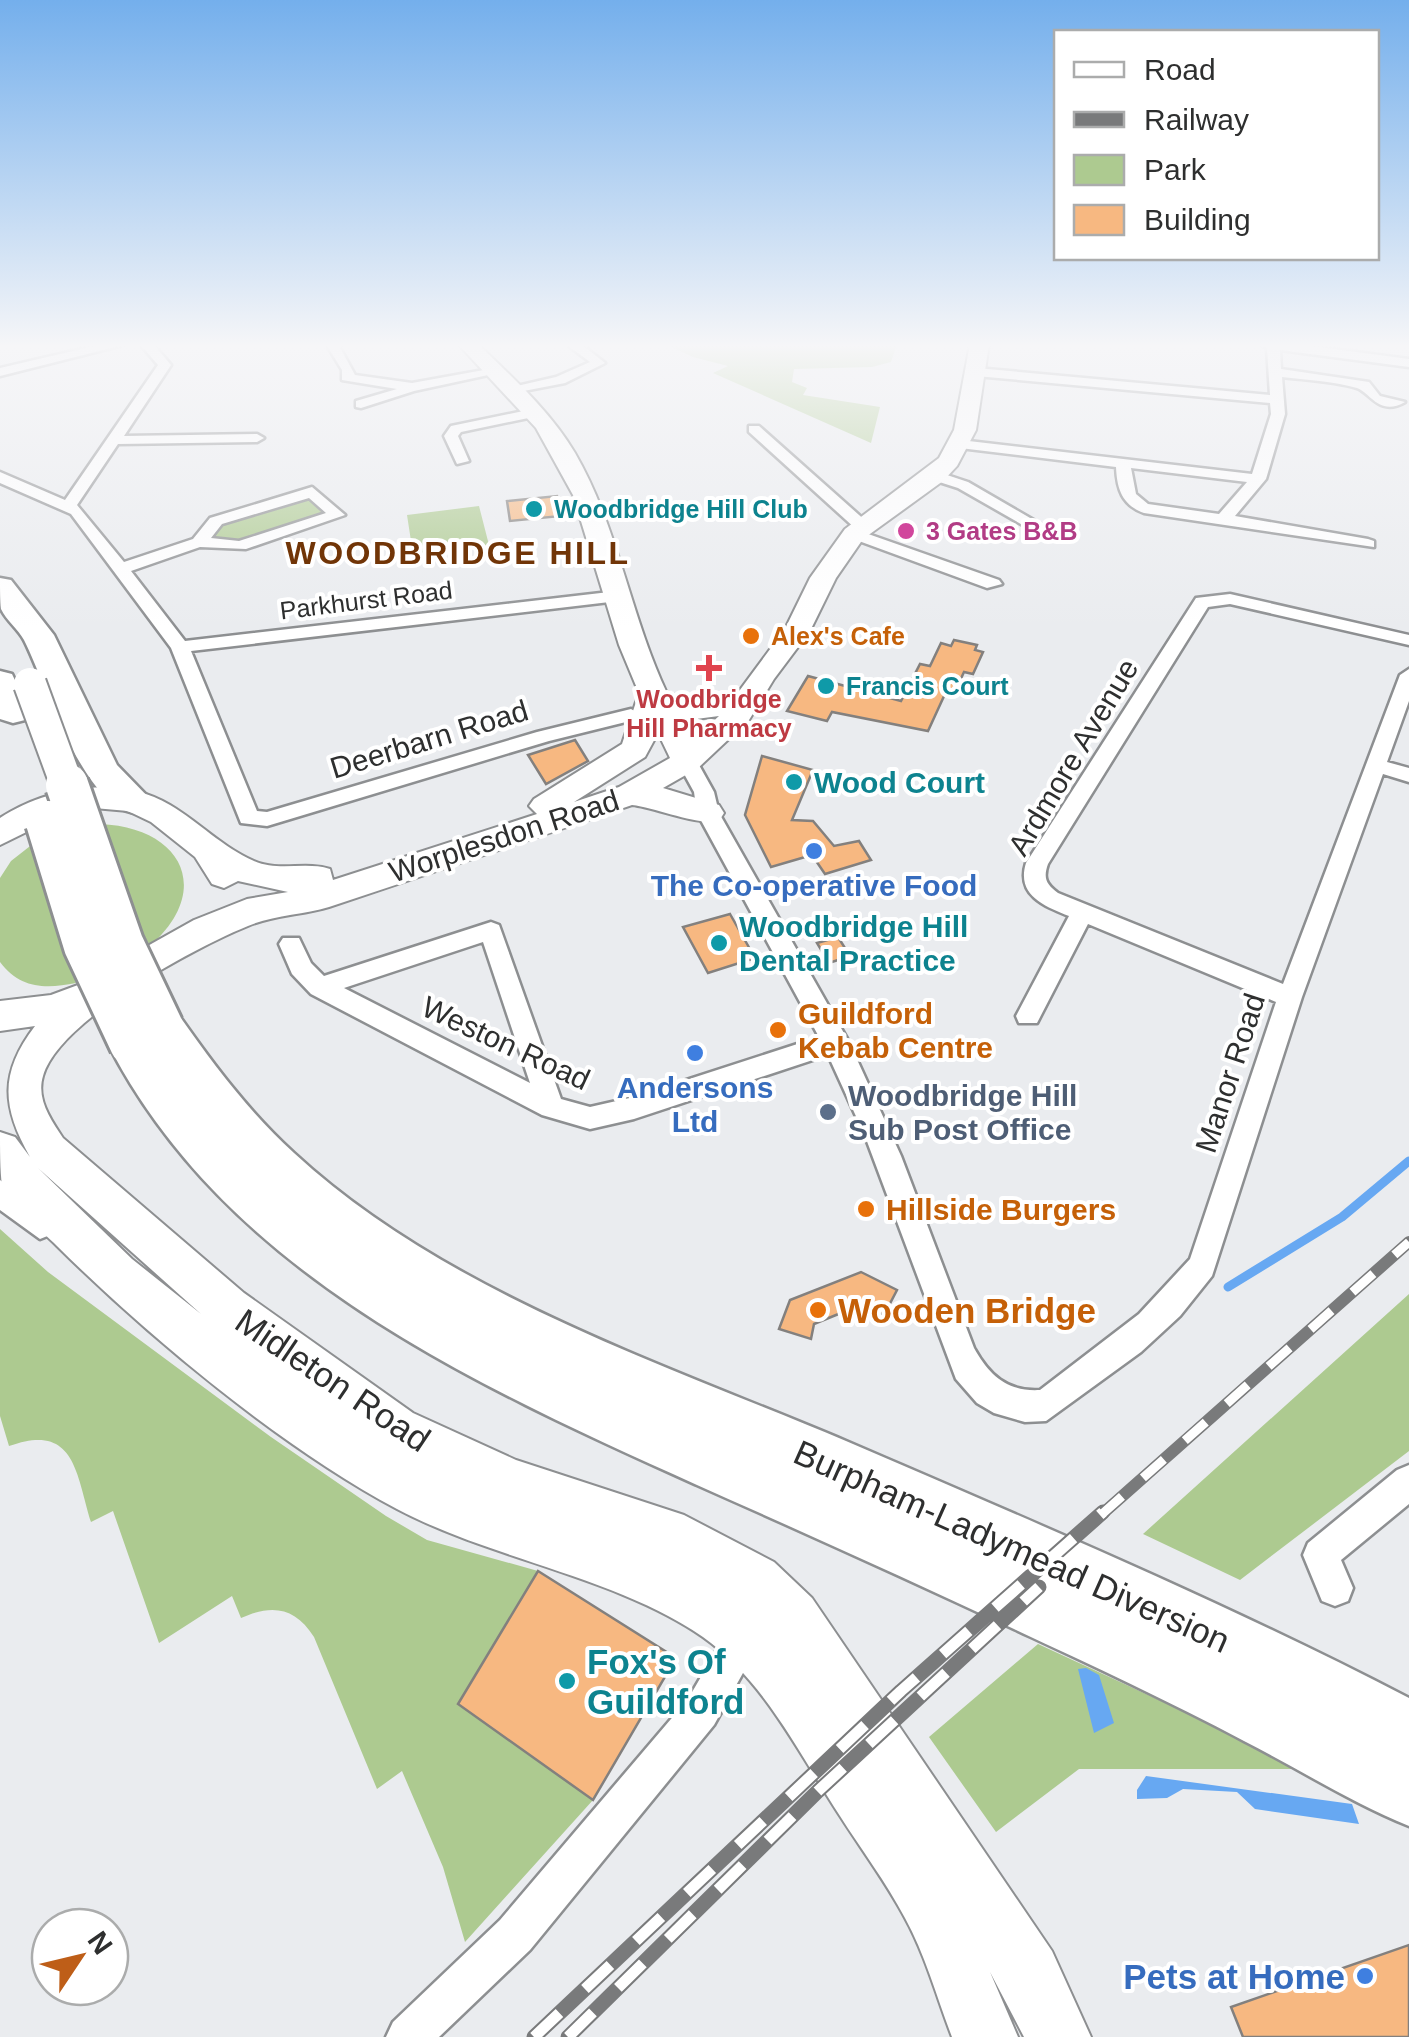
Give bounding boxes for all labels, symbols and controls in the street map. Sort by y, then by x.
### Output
legend [1054,30,1379,260]
text: Road [1144,53,1216,86]
text: Railway [1144,103,1249,136]
text: Park [1144,153,1207,186]
text: Building [1144,203,1251,236]
place label: Woodbridge Hill Club [554,495,808,523]
marker: Woodbridge Hill Club [523,498,545,520]
place label: 3 Gates B&B [926,517,1077,545]
marker: 3 Gates B&B [895,520,917,542]
district label: WOODBRIDGE HILL [285,535,631,571]
street label: Parkhurst Road [278,576,454,624]
place label: Alex's Cafe [771,622,905,650]
marker: Alex's Cafe [740,625,762,647]
street label: Ardmore Avenue [1001,653,1145,861]
marker: Woodbridge Hill Pharmacy [698,657,720,679]
place label: Francis Court [846,672,1009,700]
marker: Francis Court [815,675,837,697]
place label: Woodbridge Hill Pharmacy [626,685,792,742]
street label: Deerbarn Road [326,693,532,785]
place label: Wood Court [814,766,985,799]
marker: Wood Court [783,771,805,793]
street label: Worplesdon Road [385,783,623,889]
marker: The Co-operative Food [803,840,825,862]
place label: The Co-operative Food [651,869,977,902]
place label: Woodbridge Hill Dental Practice [739,910,968,977]
marker: Woodbridge Hill Dental Practice [708,932,730,954]
street label: Manor Road [1189,989,1271,1157]
street label: Weston Road [417,990,595,1096]
place label: Guildford Kebab Centre [798,997,993,1064]
marker: Guildford Kebab Centre [767,1019,789,1041]
marker: Andersons Ltd [684,1042,706,1064]
place label: Andersons Ltd [617,1071,773,1138]
place label: Woodbridge Hill Sub Post Office [848,1079,1077,1146]
marker: Woodbridge Hill Sub Post Office [817,1101,839,1123]
place label: Hillside Burgers [886,1193,1116,1226]
marker: Hillside Burgers [855,1198,877,1220]
place label: Wooden Bridge [838,1291,1096,1330]
marker: Wooden Bridge [807,1299,829,1321]
street label: Midleton Road [229,1301,437,1459]
street label: Burpham-Ladymead Diversion [788,1432,1236,1660]
place label: Fox's Of Guildford [587,1642,744,1721]
marker: Fox's Of Guildford [556,1670,578,1692]
north arrow [30,1907,130,2007]
text: N [82,1926,119,1960]
place label: Pets at Home [1123,1957,1345,1996]
marker: Pets at Home [1354,1965,1376,1987]

